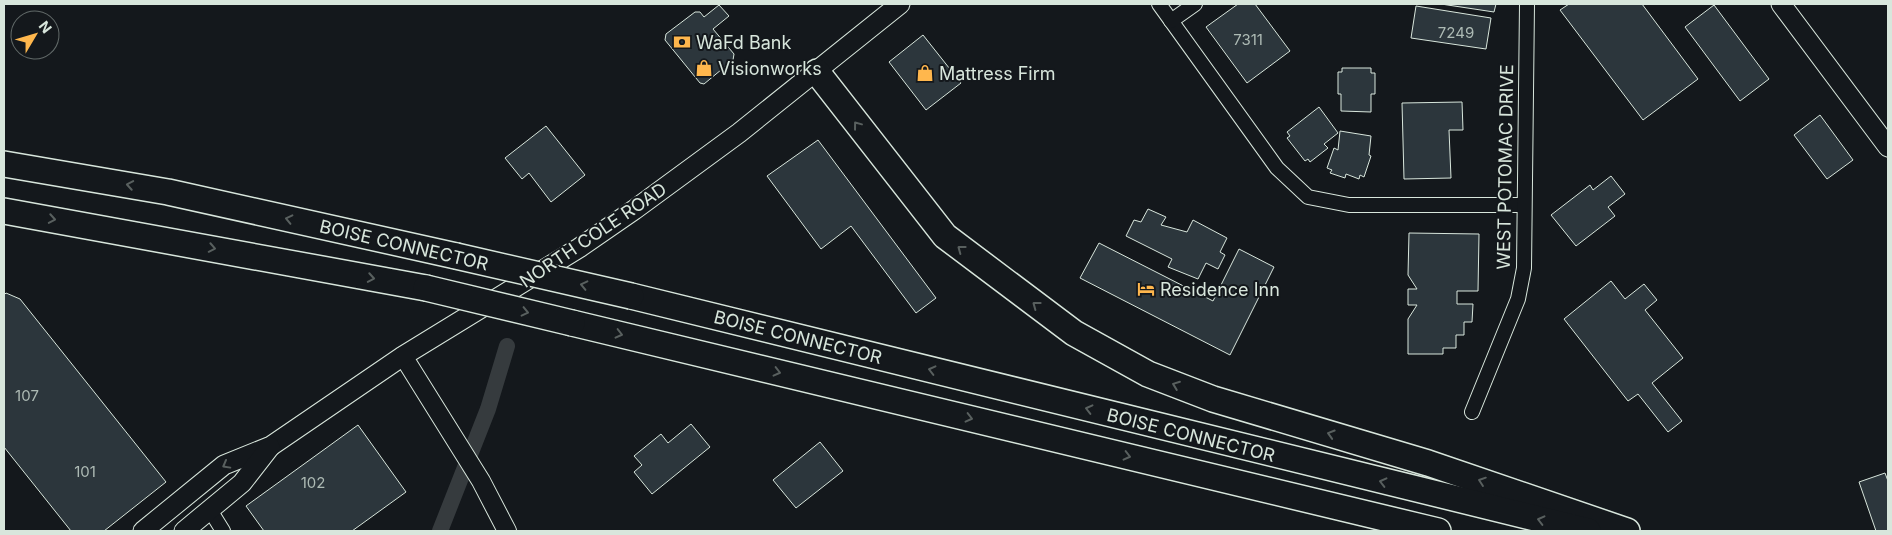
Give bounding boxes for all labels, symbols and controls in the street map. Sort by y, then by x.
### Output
north arrow [10,10,60,60]
text: N [36,17,56,36]
house number: 7249 [1438,23,1474,42]
house number: 7311 [1233,30,1263,49]
bank icon: WaFd Bank [672,32,692,52]
place label: WaFd Bank [696,32,791,53]
shop icon: Visionworks [694,58,714,78]
place label: Visionworks [718,58,822,79]
shop icon: Mattress Firm [915,63,935,83]
place label: Mattress Firm [939,63,1056,84]
street label: WEST POTOMAC DRIVE [1493,64,1517,270]
one-way arrow [854,121,863,131]
street label: NORTH COLE ROAD [516,178,670,292]
one-way arrow [126,181,135,191]
one-way arrow [47,214,56,224]
one-way arrow [285,214,294,225]
street label: BOISE CONNECTOR [318,215,491,275]
one-way arrow [207,243,216,253]
one-way arrow [958,246,967,254]
one-way arrow [367,273,376,283]
hotel icon: Residence Inn [1136,279,1156,299]
place label: Residence Inn [1160,279,1280,300]
one-way arrow [579,280,588,291]
one-way arrow [1033,302,1042,310]
one-way arrow [520,306,528,316]
street label: BOISE CONNECTOR [712,306,885,368]
one-way arrow [615,328,624,339]
one-way arrow [927,365,936,376]
one-way arrow [773,366,782,377]
one-way arrow [1172,381,1181,391]
house number: 107 [15,386,39,405]
one-way arrow [1085,404,1094,415]
street label: BOISE CONNECTOR [1105,404,1278,466]
one-way arrow [965,412,974,423]
one-way arrow [1327,429,1336,439]
one-way arrow [1123,450,1132,461]
one-way arrow [222,459,231,469]
house number: 101 [74,462,96,481]
house number: 102 [301,473,325,492]
one-way arrow [1380,477,1388,487]
one-way arrow [1478,477,1487,487]
one-way arrow [1537,515,1545,526]

